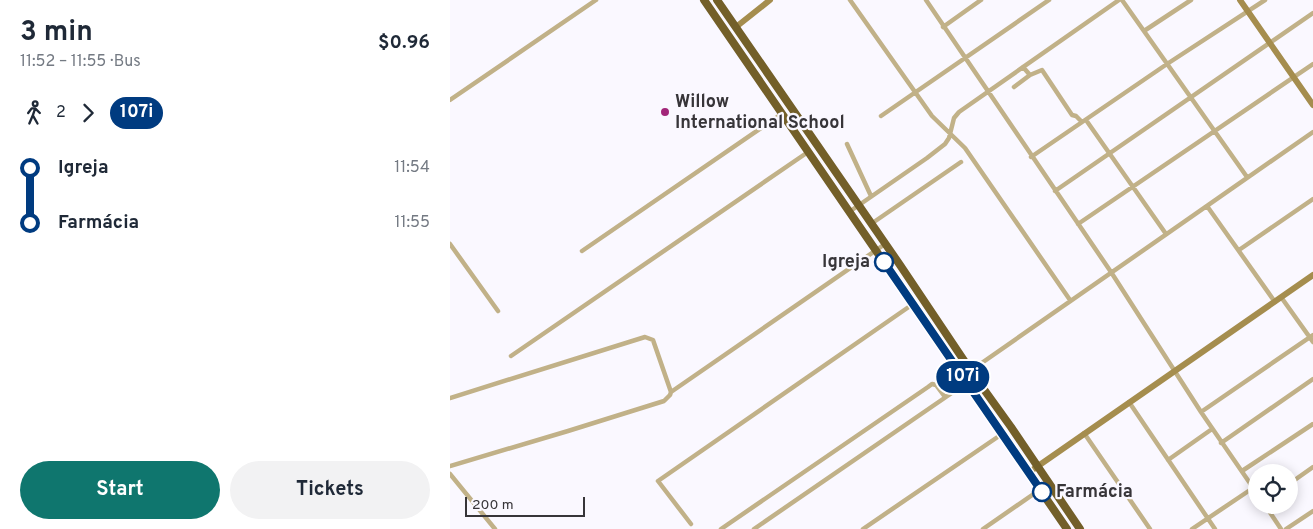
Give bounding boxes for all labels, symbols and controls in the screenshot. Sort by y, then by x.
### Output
text: 3 min [20,15,93,51]
text: $0.96 [378,31,430,55]
text: 11:52 – 11:55 · Bus [20,52,141,72]
place label: Willow International School [675,91,845,135]
icon: walk [20,99,48,127]
icon: forward [74,99,102,127]
text: 107i [120,101,153,124]
text: 2 [56,103,66,123]
marker: Willow International School [659,106,671,118]
text: Igreja [58,156,109,180]
text: 11:54 [394,158,430,178]
text: Farmácia [58,211,139,235]
text: 11:55 [395,213,430,233]
place label: Igreja [822,251,870,274]
marker: Igreja [874,252,894,272]
line badge: 107i [928,361,998,393]
text: 107i [946,365,980,388]
button: Start [20,461,220,519]
button: Tickets [230,461,430,519]
map controls [1248,464,1298,514]
button: locate [1248,464,1298,514]
place label: Farmácia [1056,481,1133,504]
marker: Farmácia [1032,482,1052,502]
scale bar [465,494,585,517]
text: 200 m [472,497,514,514]

